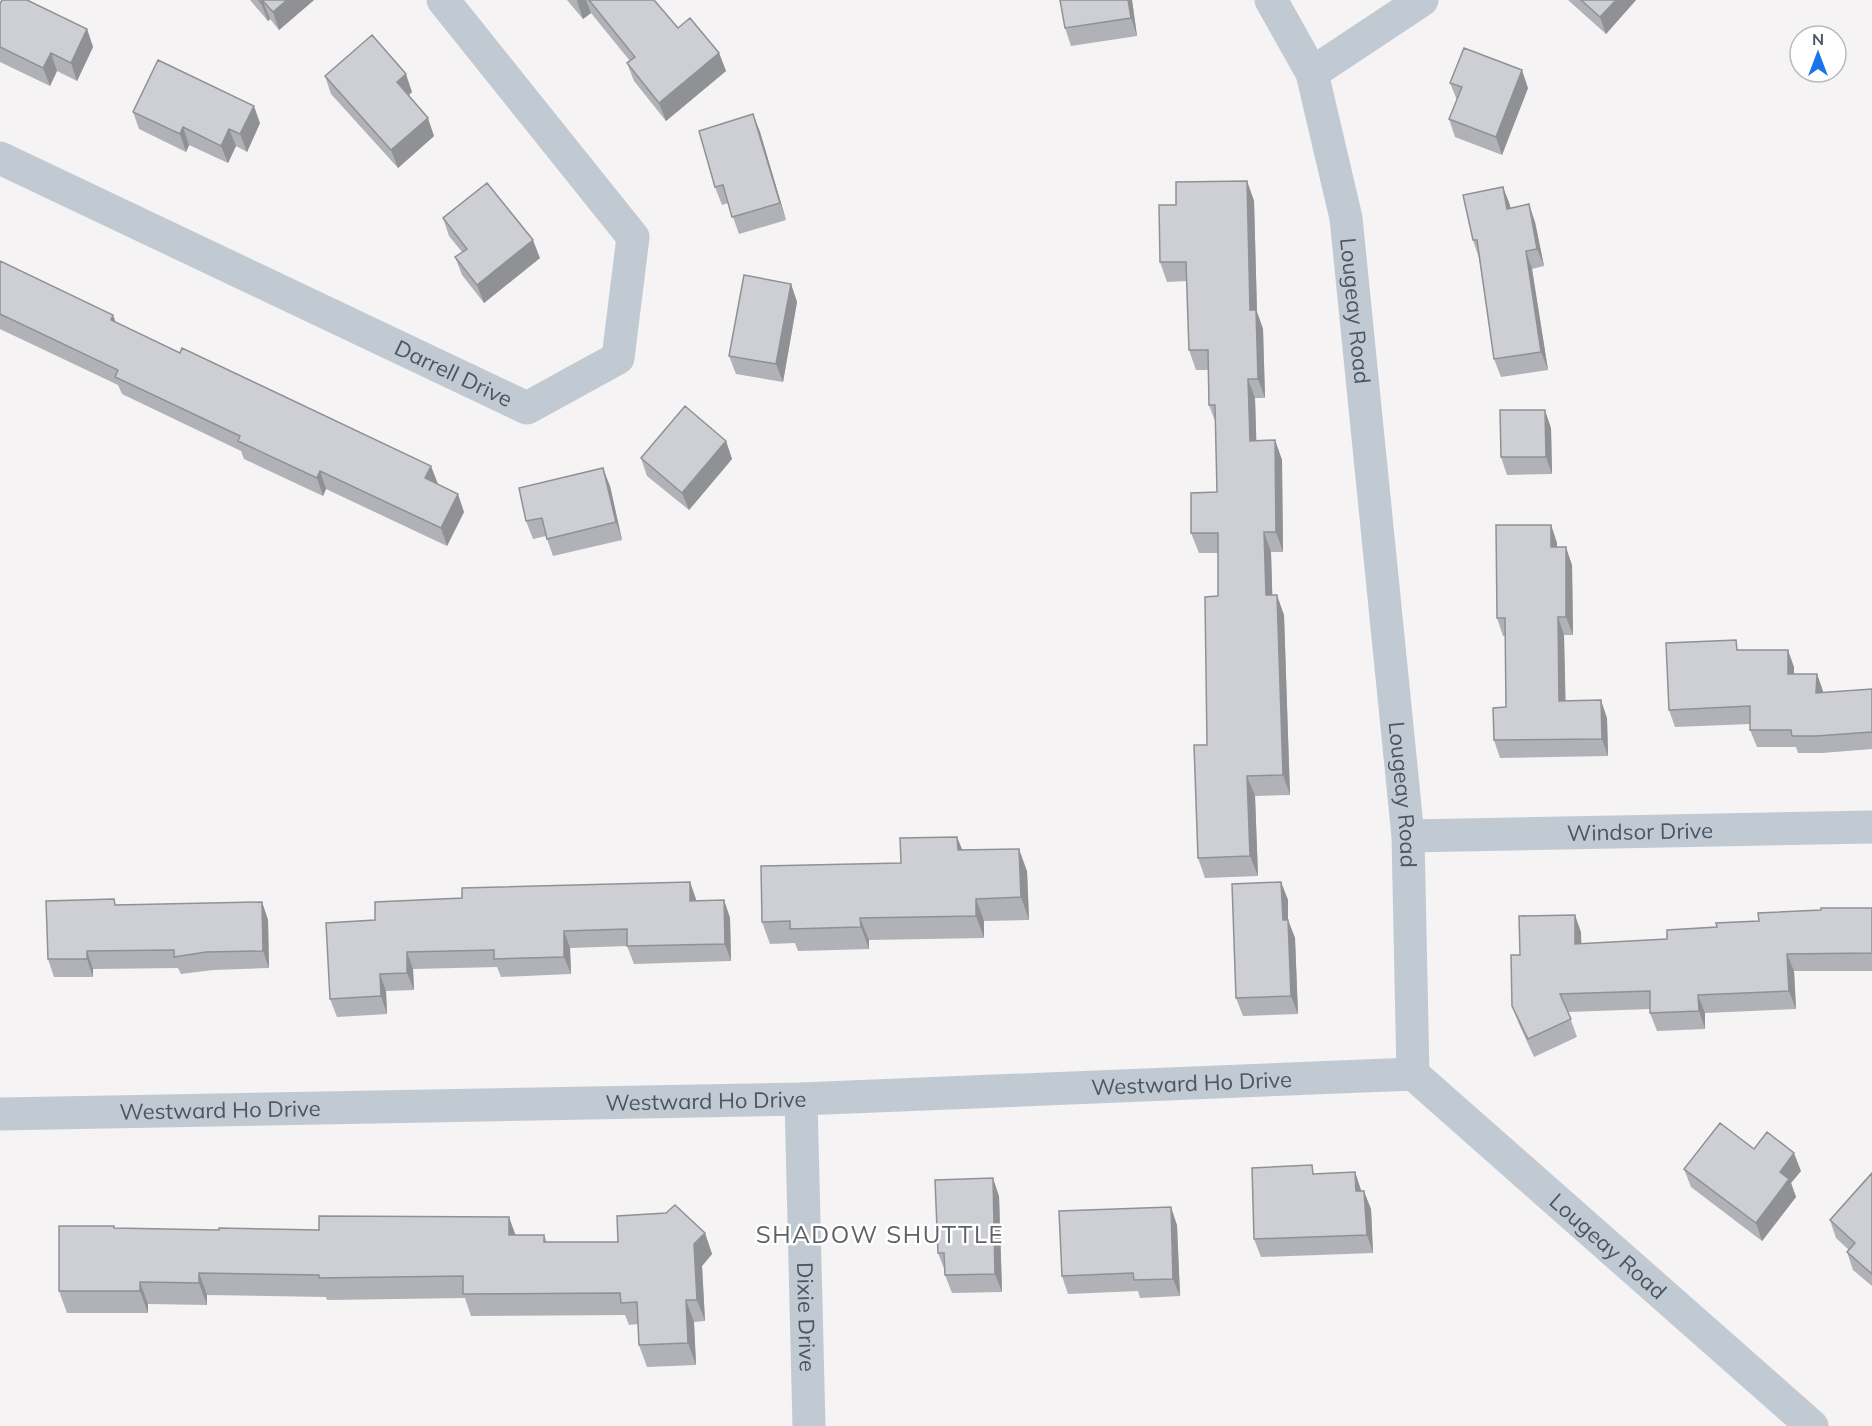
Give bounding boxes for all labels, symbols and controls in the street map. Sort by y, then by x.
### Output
north arrow [1788,24,1848,84]
text: N [1812,29,1824,49]
street label: Lougeay Road [1334,236,1377,385]
street label: Darrell Drive [390,333,517,413]
street label: Lougeay Road [1383,720,1423,868]
street label: Windsor Drive [1567,816,1713,847]
street label: Westward Ho Drive [1091,1065,1293,1101]
street label: Westward Ho Drive [605,1085,807,1117]
street label: Westward Ho Drive [119,1094,321,1126]
street label: Lougeay Road [1544,1187,1672,1305]
district label: SHADOW SHUTTLE [756,1219,1004,1249]
street label: Dixie Drive [791,1262,822,1372]

